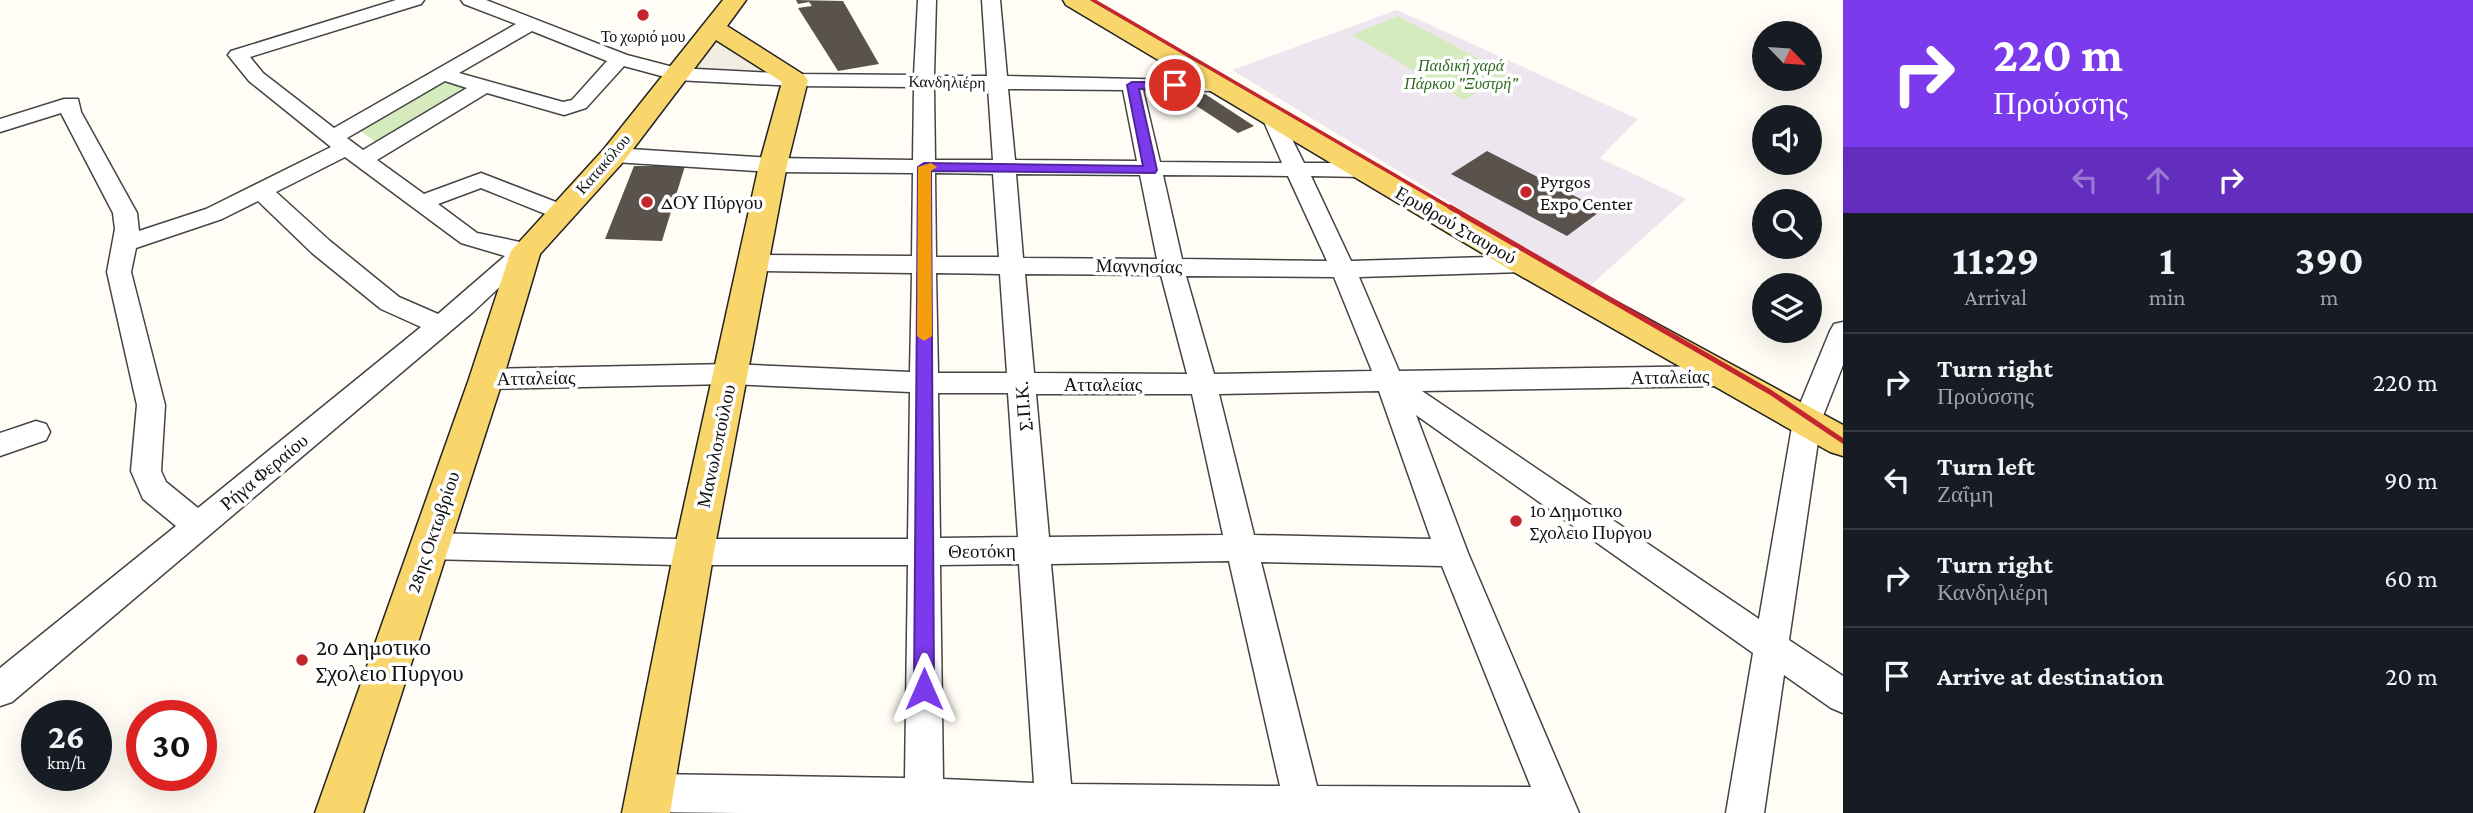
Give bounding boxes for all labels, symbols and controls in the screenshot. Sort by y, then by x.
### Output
marker: Το χωριό μου [635,7,651,23]
north arrow [1752,21,1822,91]
map controls [1752,21,1822,343]
text: 220 m [1993,27,2123,82]
place label: Το χωριό μου [601,28,685,46]
icon: right [1878,28,1969,119]
pin [1145,55,1205,115]
park label: Παιδική χαρά Πάρκου "Ξυστρή" [1403,57,1519,93]
icon: arrive [1156,66,1194,104]
street label: Κανδηλιέρη [908,73,986,92]
text: Προύσσης [1993,85,2128,121]
button: sound [1752,105,1822,175]
street label: Κατακόλου [572,131,634,197]
icon: left [2066,161,2104,199]
icon: ahead [2139,161,2177,199]
icon: right [2212,161,2250,199]
place label: Pyrgos Expo Center [1540,171,1633,214]
street label: Ερυθρού Σταυρού [1392,182,1520,268]
marker: Pyrgos Expo Center [1518,184,1534,200]
button: search [1752,189,1822,259]
place label: ΔΟΥ Πύργου [661,192,763,213]
marker: ΔΟΥ Πύργου [639,194,655,210]
text: 11:29 [1952,236,2040,283]
text: 1 [2159,236,2175,283]
text: 390 [2295,236,2364,283]
street label: Μαγνησίας [1096,255,1183,277]
button: layers [1752,273,1822,343]
text: Arrival [1965,284,2027,310]
text: min [2149,284,2186,310]
text: m [2320,284,2339,310]
text: Turn right [1937,354,2053,383]
icon: right [1878,363,1916,401]
street label: Ατταλείας [1630,366,1710,388]
street label: Ατταλείας [496,367,576,389]
text: 220 m [2373,368,2438,397]
street label: Ατταλείας [1064,374,1143,395]
street label: Σ.Π.Κ. [1011,381,1035,431]
street label: Μανωλοπούλου [693,382,739,510]
text: Προύσσης [1937,383,2034,409]
street label: Ρήγα Φεραίου [216,429,312,515]
text: Turn left [1937,452,2035,481]
icon: left [1878,461,1916,499]
text: 90 m [2384,466,2438,495]
street label: 28ης Οκτωβρίου [402,469,464,595]
text: Ζαΐμη [1937,481,1994,507]
place label: 1ο Δημοτικο Σχολειο Πυργου [1530,500,1652,543]
marker: 1ο Δημοτικο Σχολειο Πυργου [1508,513,1524,529]
street label: Θεοτόκη [948,540,1016,562]
text: Turn right [1937,550,2053,579]
icon: right [1878,559,1916,597]
text: 60 m [2384,564,2438,593]
text: Κανδηλιέρη [1937,579,2048,605]
place label: 2ο Δημοτικο Σχολειο Πυργου [316,634,464,686]
marker: 2ο Δημοτικο Σχολειο Πυργου [294,652,310,668]
position arrow [887,652,961,726]
icon: arrive [1878,657,1916,695]
text: Arrive at destination [1937,662,2164,691]
text: 20 m [2385,662,2438,691]
speed limit sign: 30 [126,700,217,791]
text: 26 [48,717,85,756]
text: km/h [47,753,86,773]

